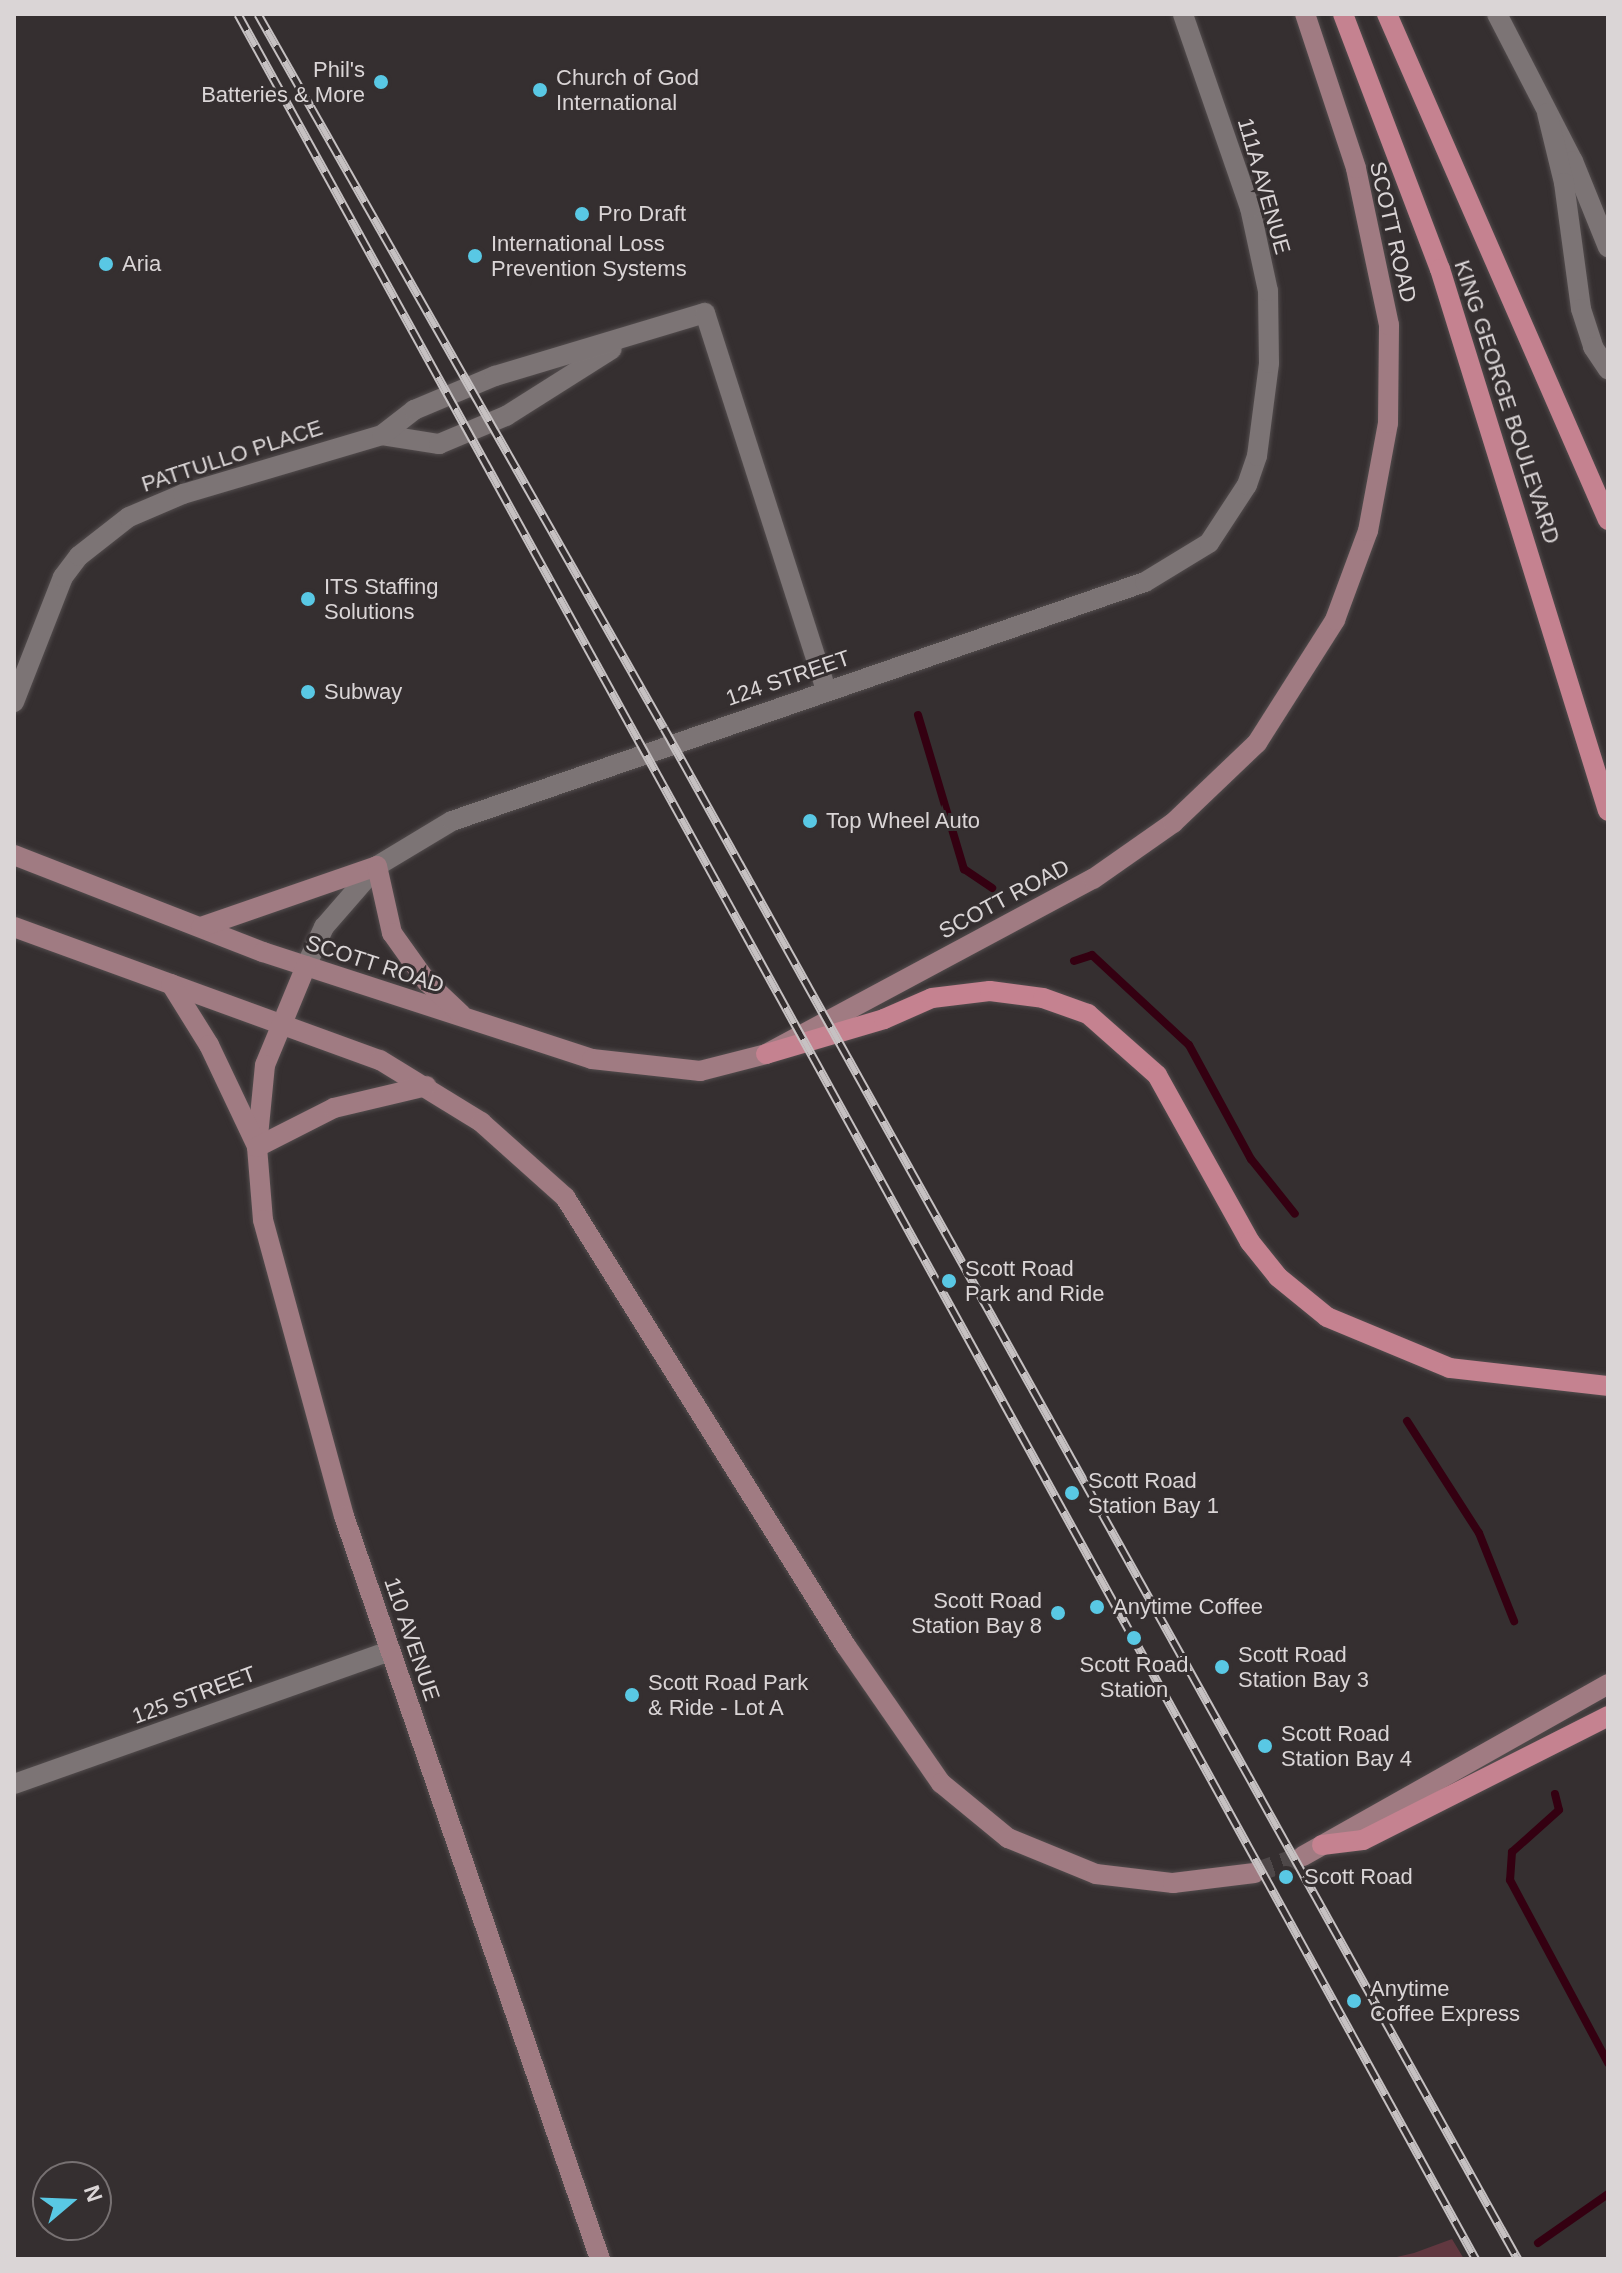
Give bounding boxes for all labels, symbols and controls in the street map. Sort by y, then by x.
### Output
place label: Phil's Batteries & More [201,56,365,108]
place label: Church of God International [556,64,699,116]
marker: Phil's Batteries & More [372,73,390,91]
marker: Church of God International [531,81,549,99]
street label: 111A AVENUE [1232,114,1296,258]
street label: SCOTT ROAD [1364,159,1422,305]
place label: Pro Draft [598,201,686,227]
marker: Pro Draft [573,205,591,223]
place label: International Loss Prevention Systems [491,230,687,282]
marker: International Loss Prevention Systems [466,247,484,265]
place label: Aria [122,251,161,277]
marker: Aria [97,255,115,273]
street label: KING GEORGE BOULEVARD [1449,257,1565,547]
street label: PATTULLO PLACE [138,414,326,498]
place label: ITS Staffing Solutions [324,573,439,624]
marker: ITS Staffing Solutions [299,590,317,608]
street label: 124 STREET [722,644,854,712]
place label: Subway [324,679,402,705]
marker: Subway [299,683,317,701]
place label: Top Wheel Auto [826,808,981,834]
marker: Top Wheel Auto [801,812,819,830]
street label: SCOTT ROAD [934,853,1074,945]
street label: SCOTT ROAD [302,929,448,999]
place label: Scott Road Park and Ride [965,1255,1104,1306]
marker: Scott Road Park and Ride [940,1272,958,1290]
place label: Scott Road Station Bay 1 [1088,1467,1219,1518]
marker: Scott Road Station Bay 1 [1063,1484,1081,1502]
street label: 110 AVENUE [378,1573,446,1705]
place label: Scott Road Station Bay 8 [911,1587,1042,1638]
place label: Anytime Coffee [1113,1594,1263,1620]
marker: Anytime Coffee [1088,1598,1106,1616]
marker: Scott Road Station Bay 8 [1049,1604,1067,1622]
marker: Scott Road Station [1125,1629,1143,1647]
place label: Scott Road Station Bay 3 [1238,1641,1369,1692]
place label: Scott Road Station [1080,1651,1188,1702]
marker: Scott Road Station Bay 3 [1213,1658,1231,1676]
street label: 125 STREET [129,1660,259,1730]
place label: Scott Road Park & Ride - Lot A [648,1669,808,1720]
marker: Scott Road Park & Ride - Lot A [623,1686,641,1704]
place label: Scott Road Station Bay 4 [1281,1720,1412,1772]
marker: Scott Road Station Bay 4 [1256,1737,1274,1755]
place label: Scott Road [1304,1864,1413,1890]
marker: Scott Road [1275,1866,1297,1888]
place label: Anytime Coffee Express [1370,1975,1520,2026]
marker: Anytime Coffee Express [1345,1992,1363,2010]
north arrow [32,2161,112,2241]
text: N [79,2182,108,2205]

